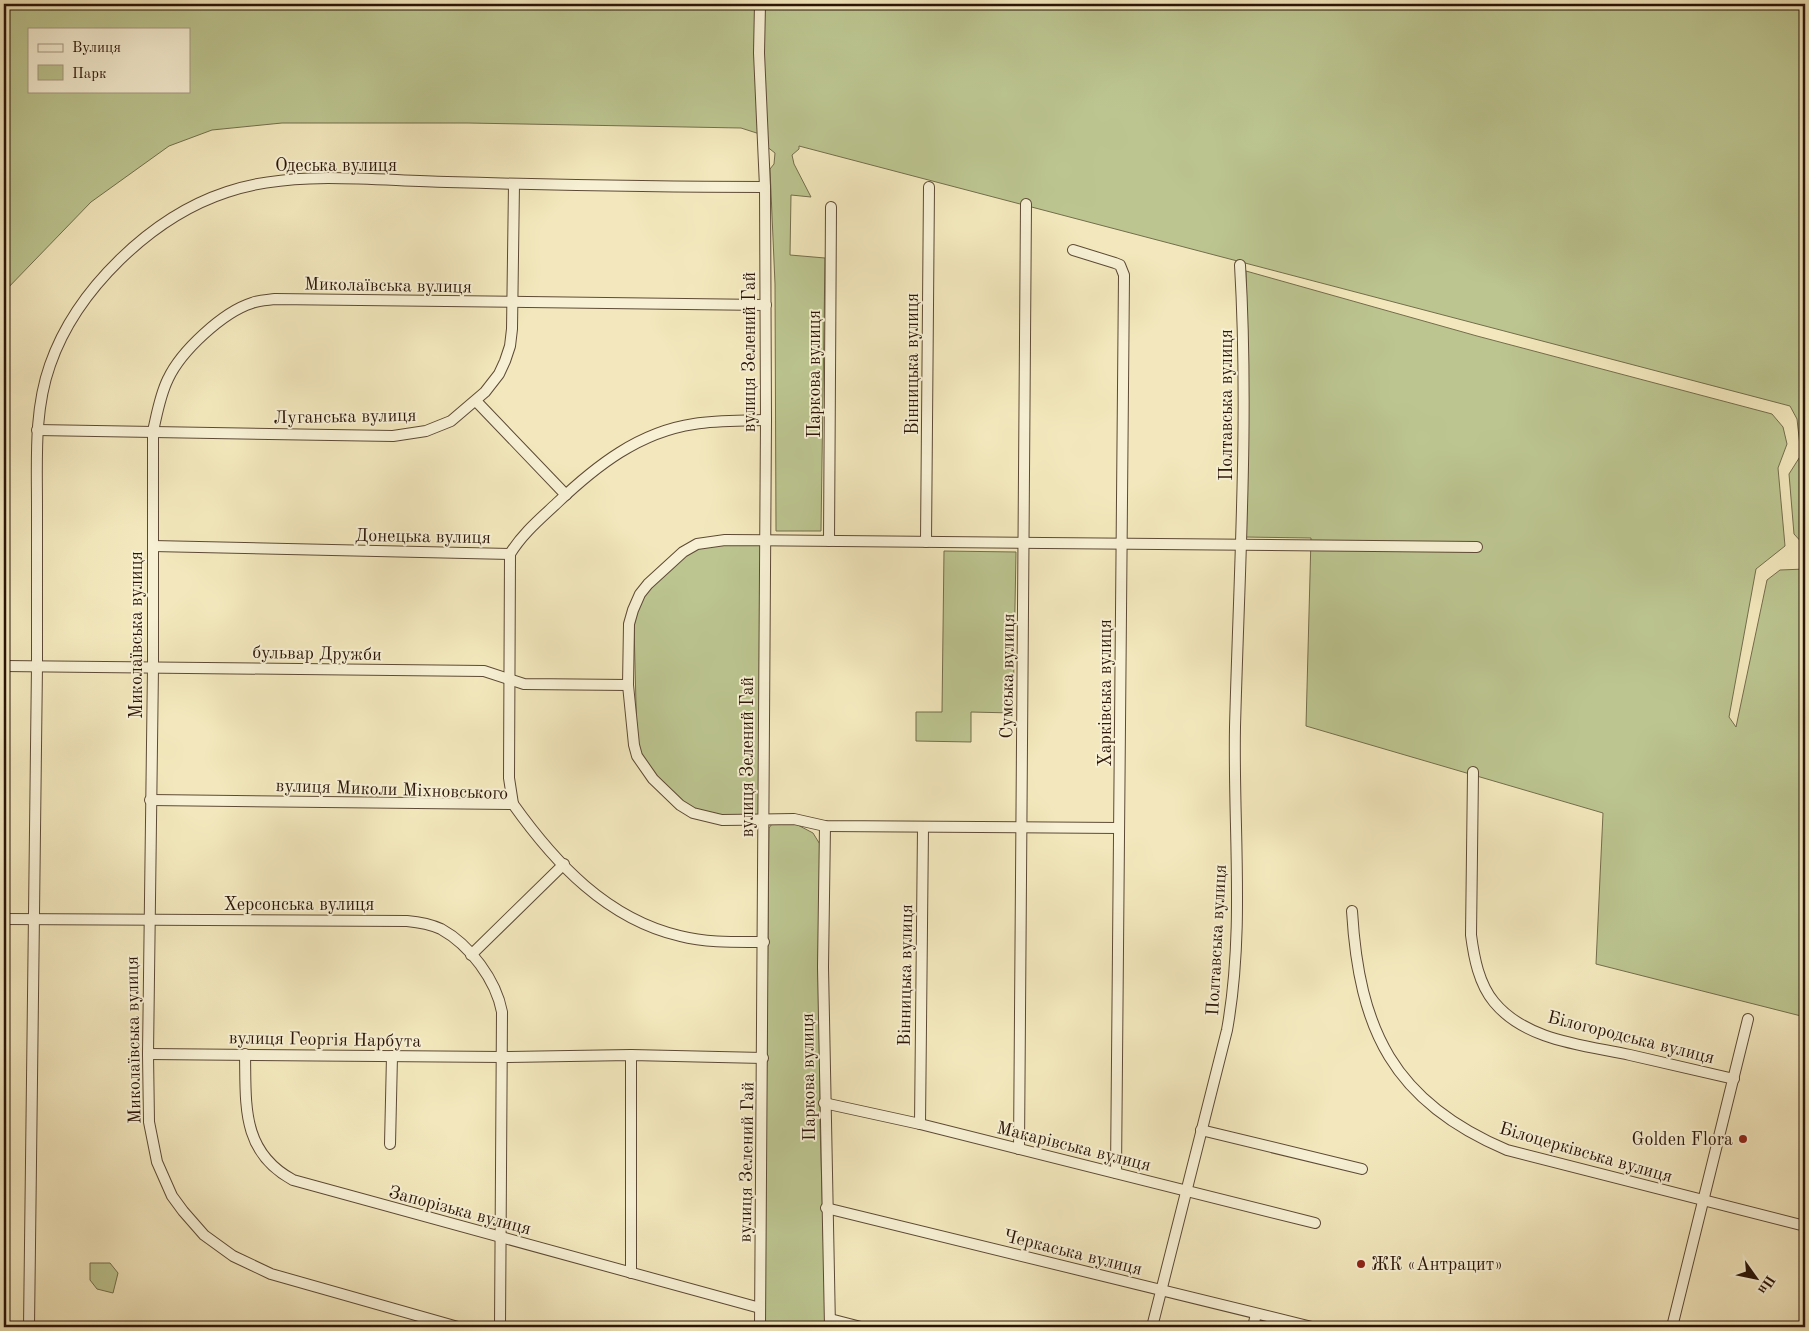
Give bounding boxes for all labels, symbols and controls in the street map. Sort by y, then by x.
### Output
legend [28,28,190,92]
text: Вулиця [72,41,121,56]
text: Парк [72,67,107,82]
street label: Одеська вулиця [275,157,397,175]
street label: вулиця Зелений Гай [741,272,759,432]
street label: Миколаївська вулиця [304,276,472,296]
street label: Вінницька вулиця [904,293,922,435]
street label: Паркова вулиця [806,310,824,438]
street label: Полтавська вулиця [1218,329,1236,481]
street label: Луганська вулиця [273,407,417,427]
street label: Донецька вулиця [355,527,491,547]
street label: Миколаївська вулиця [128,551,146,719]
street label: Сумська вулиця [998,613,1018,739]
street label: Харківська вулиця [1097,619,1115,767]
street label: бульвар Дружби [252,644,382,664]
street label: вулиця Зелений Гай [739,677,757,837]
street label: вулиця Миколи Міхновського [275,777,509,803]
street label: Полтавська вулиця [1204,864,1230,1016]
street label: Херсонська вулиця [224,896,374,914]
street label: Вінницька вулиця [896,904,916,1046]
street label: Миколаївська вулиця [124,956,144,1124]
street label: Білогородська вулиця [1545,1009,1716,1067]
street label: Паркова вулиця [799,1013,819,1141]
street label: вулиця Георгія Нарбута [229,1029,421,1051]
street label: вулиця Зелений Гай [737,1082,757,1242]
street label: Макарівська вулиця [995,1119,1153,1175]
street label: Білоцерківська вулиця [1497,1120,1674,1186]
place label: Golden Flora [1632,1131,1733,1149]
marker: Golden Flora [1737,1133,1749,1145]
street label: Запорізька вулиця [387,1183,533,1239]
street label: Черкаська вулиця [1002,1227,1144,1279]
north arrow [1732,1254,1782,1304]
place label: ЖК «Антрацит» [1371,1256,1503,1274]
marker: ЖК «Антрацит» [1355,1258,1367,1270]
text: Пн [1755,1273,1777,1296]

